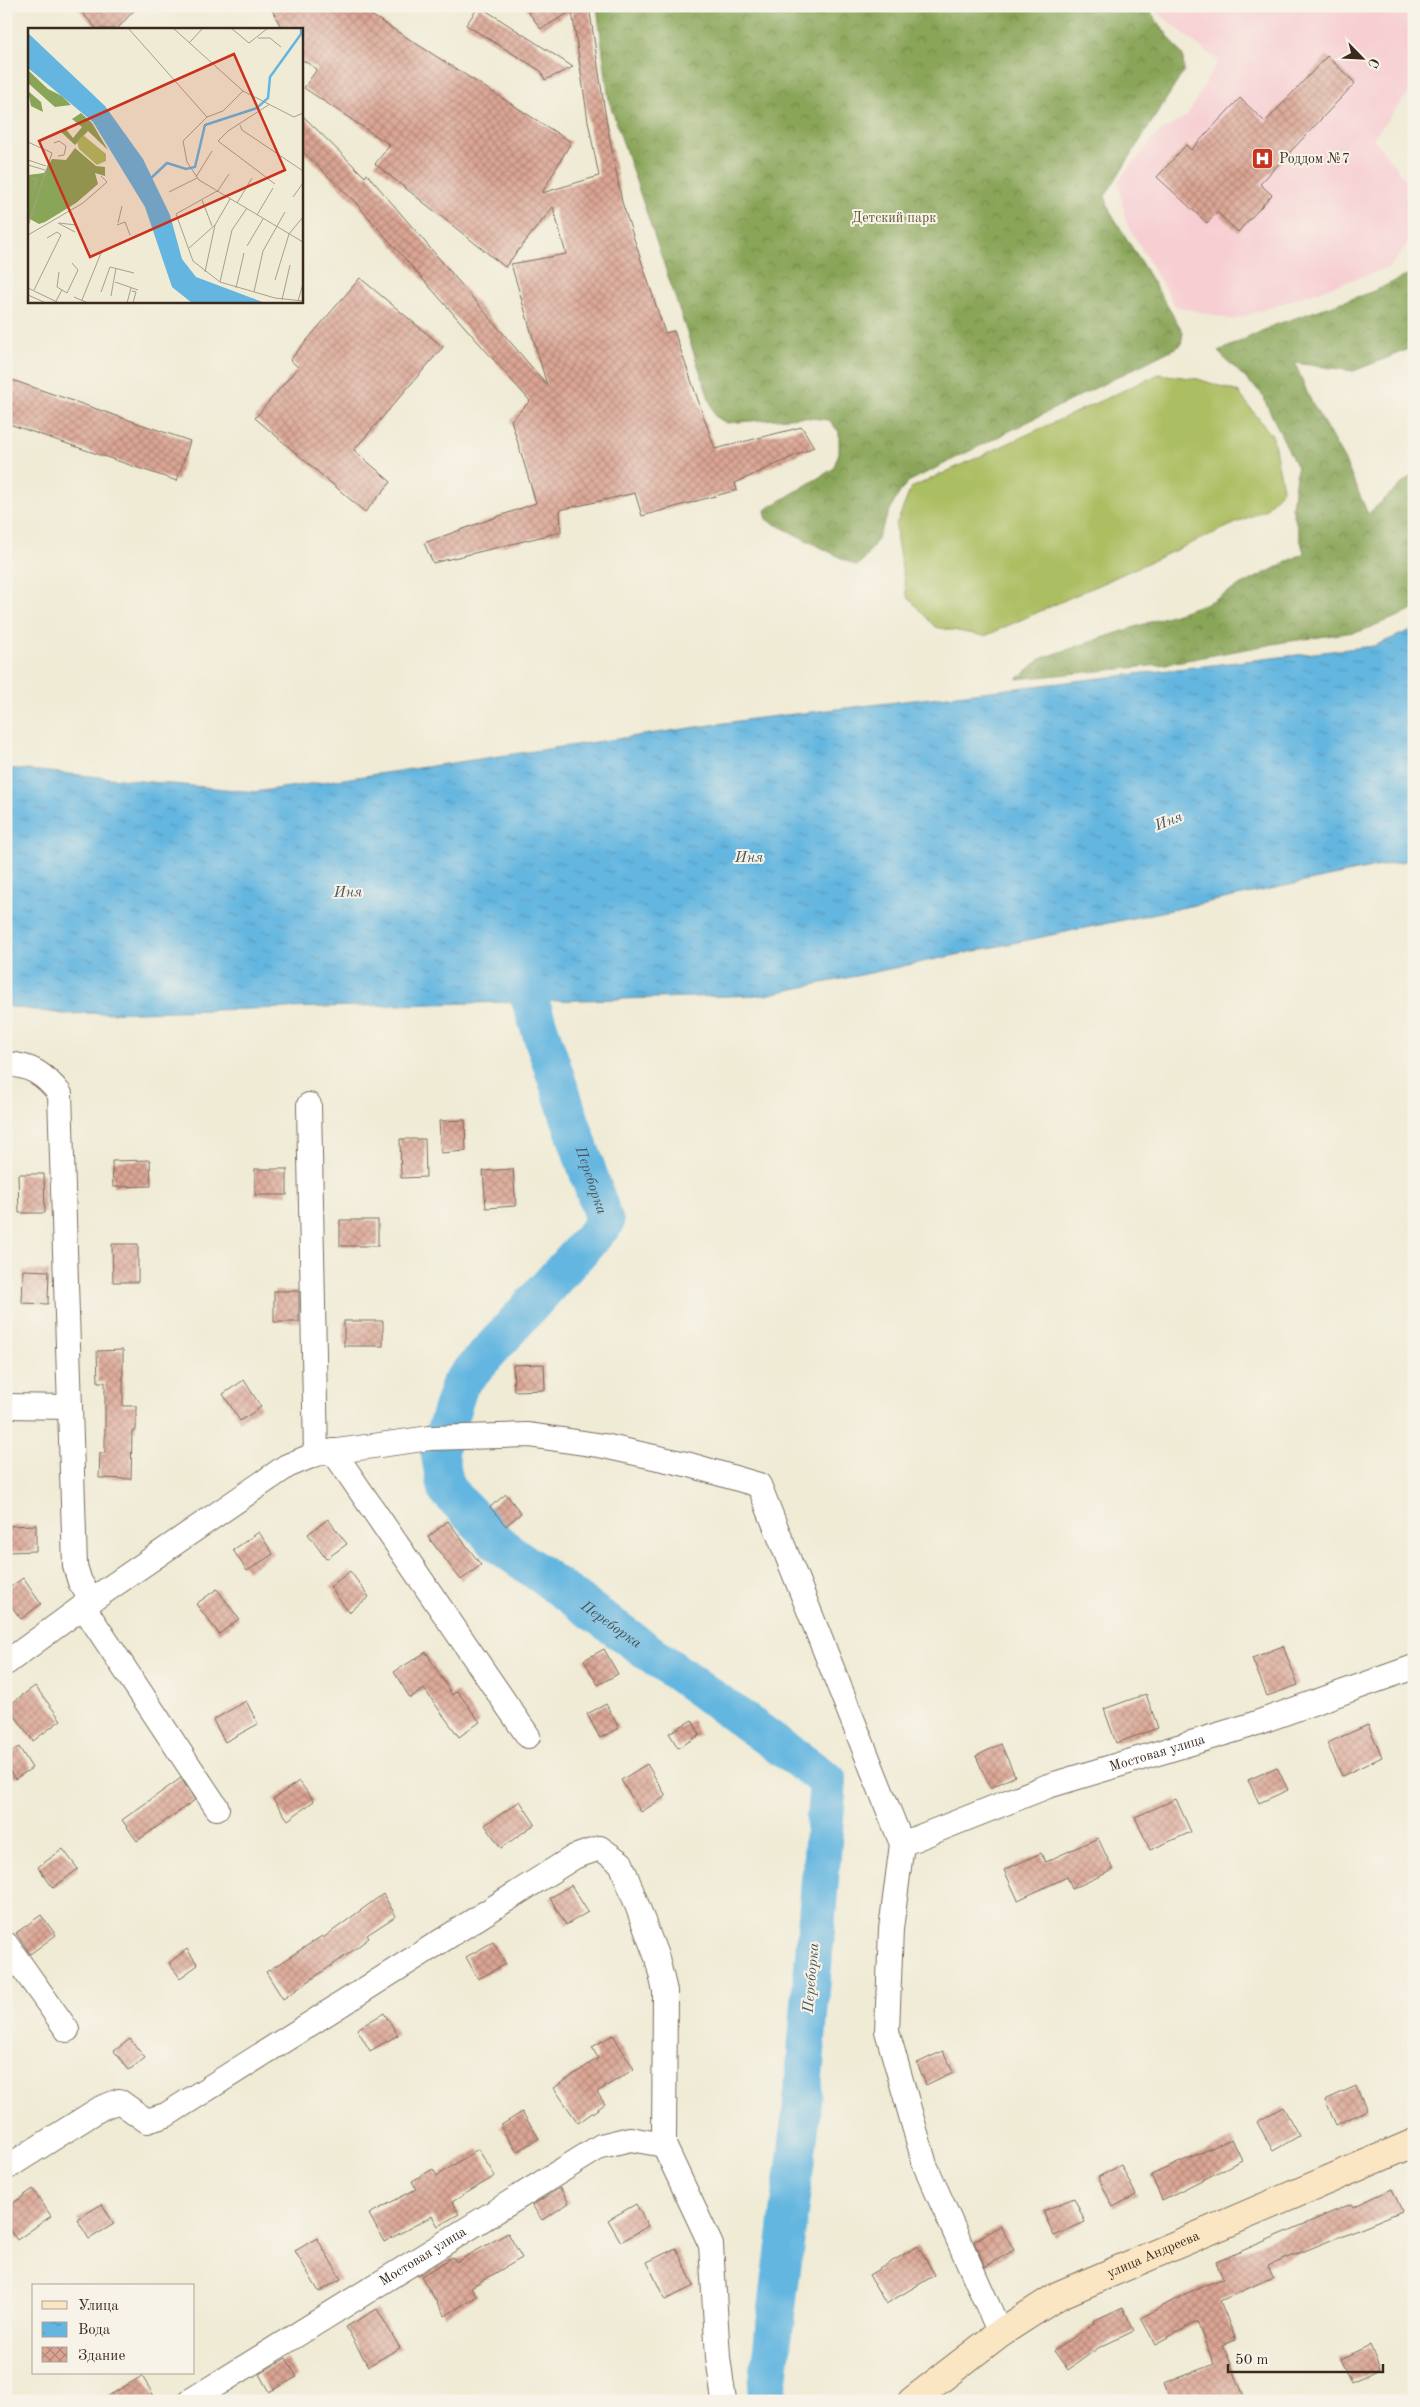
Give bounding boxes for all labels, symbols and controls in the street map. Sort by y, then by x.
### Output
inset map [28,28,302,302]
north arrow [1338,32,1388,82]
text: С [1365,56,1381,70]
hospital icon: Роддом №7 [1251,147,1275,171]
place label: Роддом №7 [1279,152,1350,166]
park label: Детский парк [852,211,936,225]
water label: Иня [1152,810,1185,835]
water label: Иня [734,851,763,866]
water label: Иня [333,885,362,901]
water label: Переборка [572,1144,609,1216]
water label: Переборка [577,1598,644,1652]
street label: Мостовая улица [1108,1732,1207,1774]
water label: Переборка [800,1942,823,2015]
street label: Мостовая улица [377,2224,469,2289]
street label: улица Андреева [1105,2229,1202,2281]
legend [32,2284,195,2374]
text: Улица [78,2299,119,2314]
text: Вода [78,2323,111,2338]
scale bar [1228,2342,1382,2374]
text: Здание [78,2349,125,2364]
text: 50 m [1235,2353,1269,2368]

